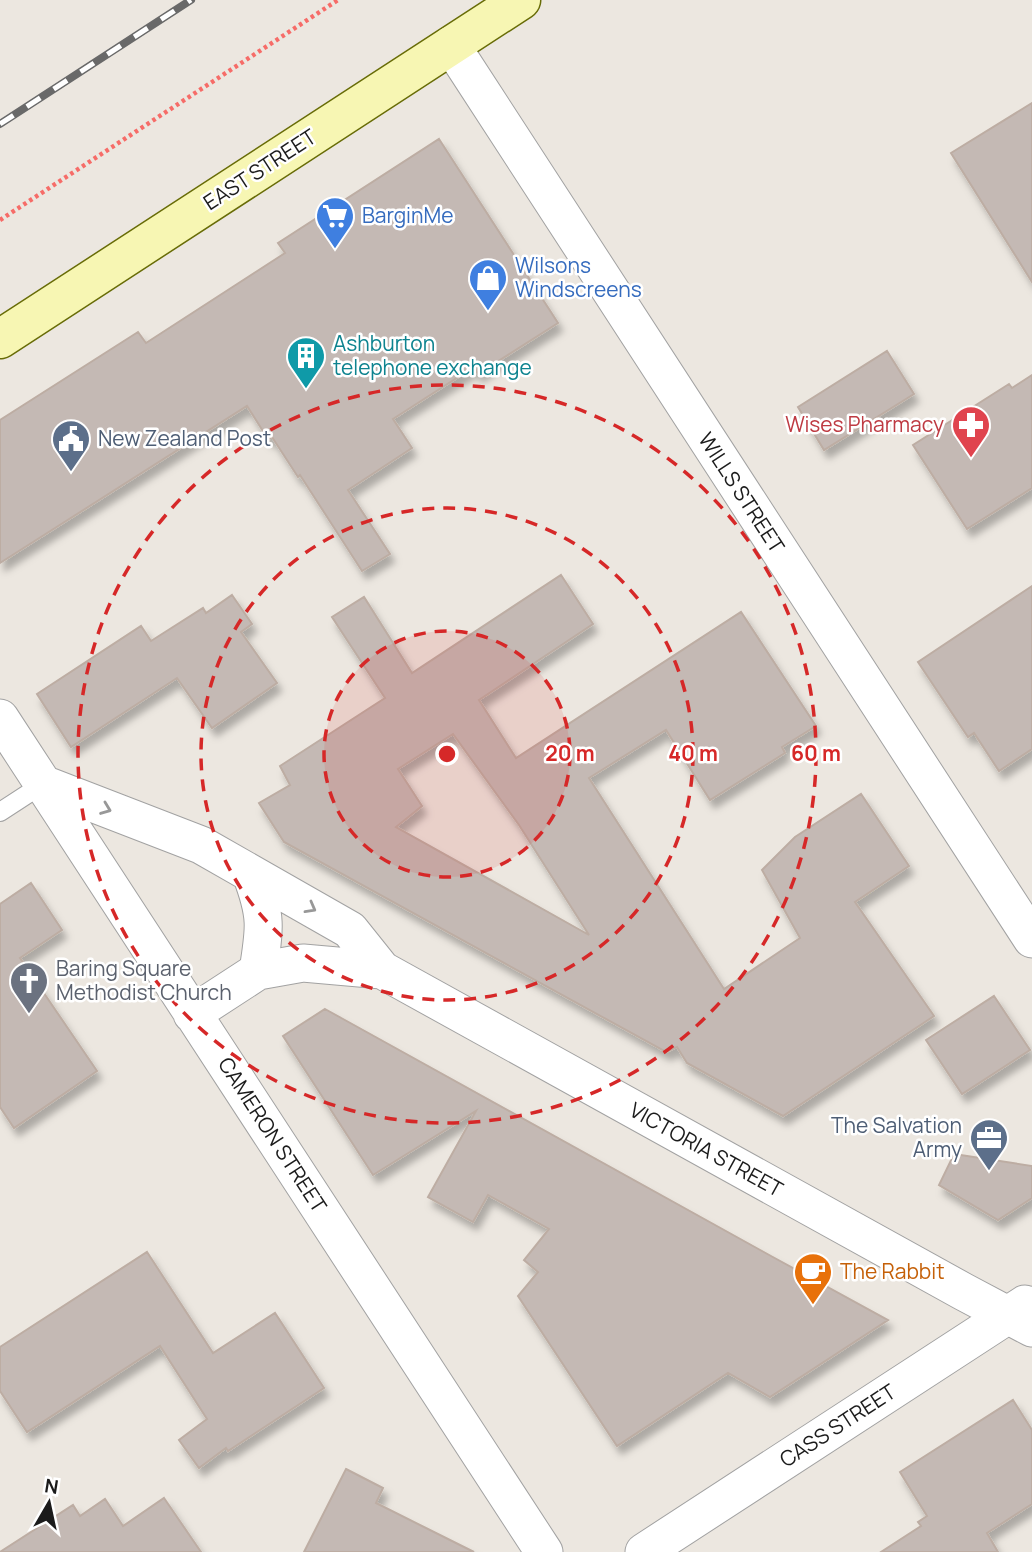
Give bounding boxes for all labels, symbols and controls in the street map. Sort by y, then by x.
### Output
street label: EAST STREET [198,122,322,216]
supermarket icon: BarginMe [314,195,356,250]
place label: BarginMe [362,201,453,229]
place label: Wilsons Windscreens [515,251,642,303]
shop icon: Wilsons Windscreens [467,257,509,312]
place label: Ashburton telephone exchange [333,329,532,381]
building icon: Ashburton telephone exchange [285,335,327,390]
pharmacy icon: Wises Pharmacy [950,404,992,459]
place label: Wises Pharmacy [785,410,944,438]
public building icon: New Zealand Post [50,418,92,473]
place label: New Zealand Post [98,424,271,452]
street label: WILLS STREET [692,427,792,558]
text: 20 m [545,739,595,767]
text: 40 m [668,739,718,767]
text: 60 m [791,739,841,767]
centre of rings [435,742,459,766]
one-way arrow [100,801,112,815]
one-way arrow [303,900,316,913]
place label: Baring Square Methodist Church [56,954,232,1006]
church icon: Baring Square Methodist Church [8,960,50,1015]
street label: CAMERON STREET [212,1051,334,1218]
street label: VICTORIA STREET [625,1095,789,1203]
place label: The Salvation Army [831,1111,962,1163]
office icon: The Salvation Army [968,1117,1010,1172]
cafe icon: The Rabbit [792,1251,834,1306]
place label: The Rabbit [840,1257,945,1285]
street label: CASS STREET [774,1377,901,1473]
north arrow [14,1468,84,1538]
text: N [43,1472,60,1500]

